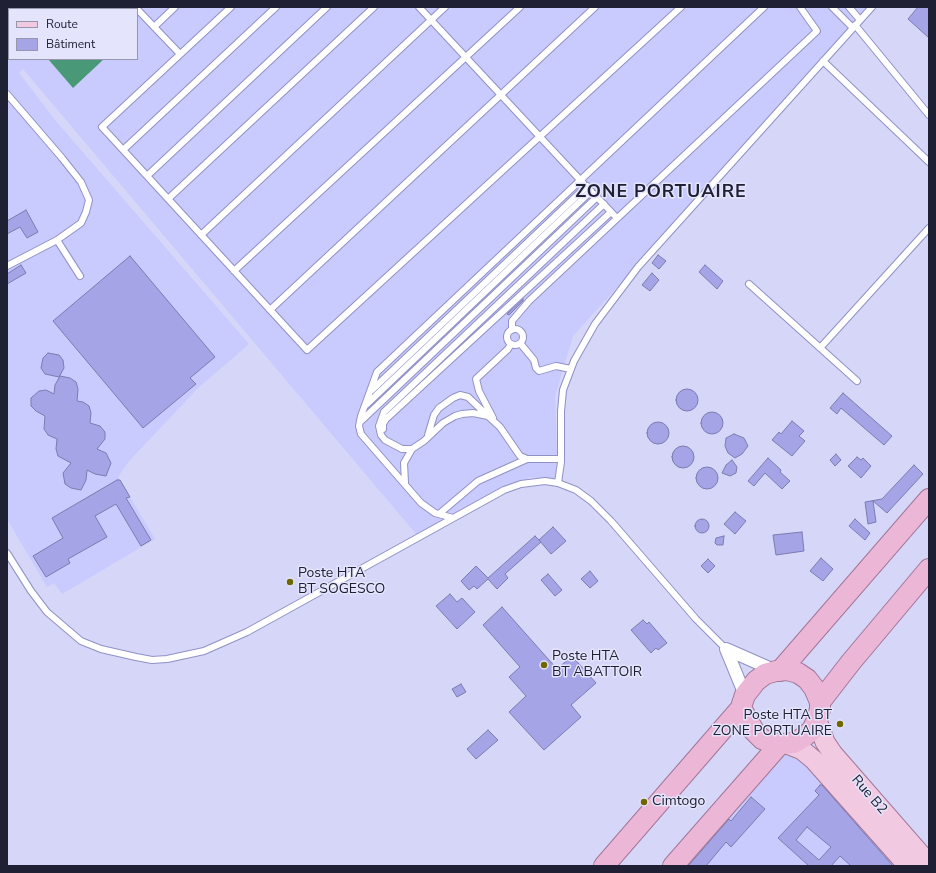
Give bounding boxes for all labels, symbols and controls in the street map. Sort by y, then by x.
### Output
legend [8,8,138,60]
text: Route [46,16,78,32]
text: Bâtiment [46,36,95,52]
district label: ZONE PORTUAIRE [575,182,747,204]
place label: Poste HTA BT SOGESCO [298,566,385,598]
marker: Poste HTA BT SOGESCO [285,577,295,587]
place label: Poste HTA BT ABATTOIR [552,649,642,682]
marker: Poste HTA BT ABATTOIR [539,660,549,670]
place label: Poste HTA BT ZONE PORTUAIRE [713,708,832,740]
marker: Poste HTA BT ZONE PORTUAIRE [835,719,845,729]
street label: Rue B2 [848,772,890,818]
place label: Cimtogo [652,794,705,810]
marker: Cimtogo [639,797,649,807]

